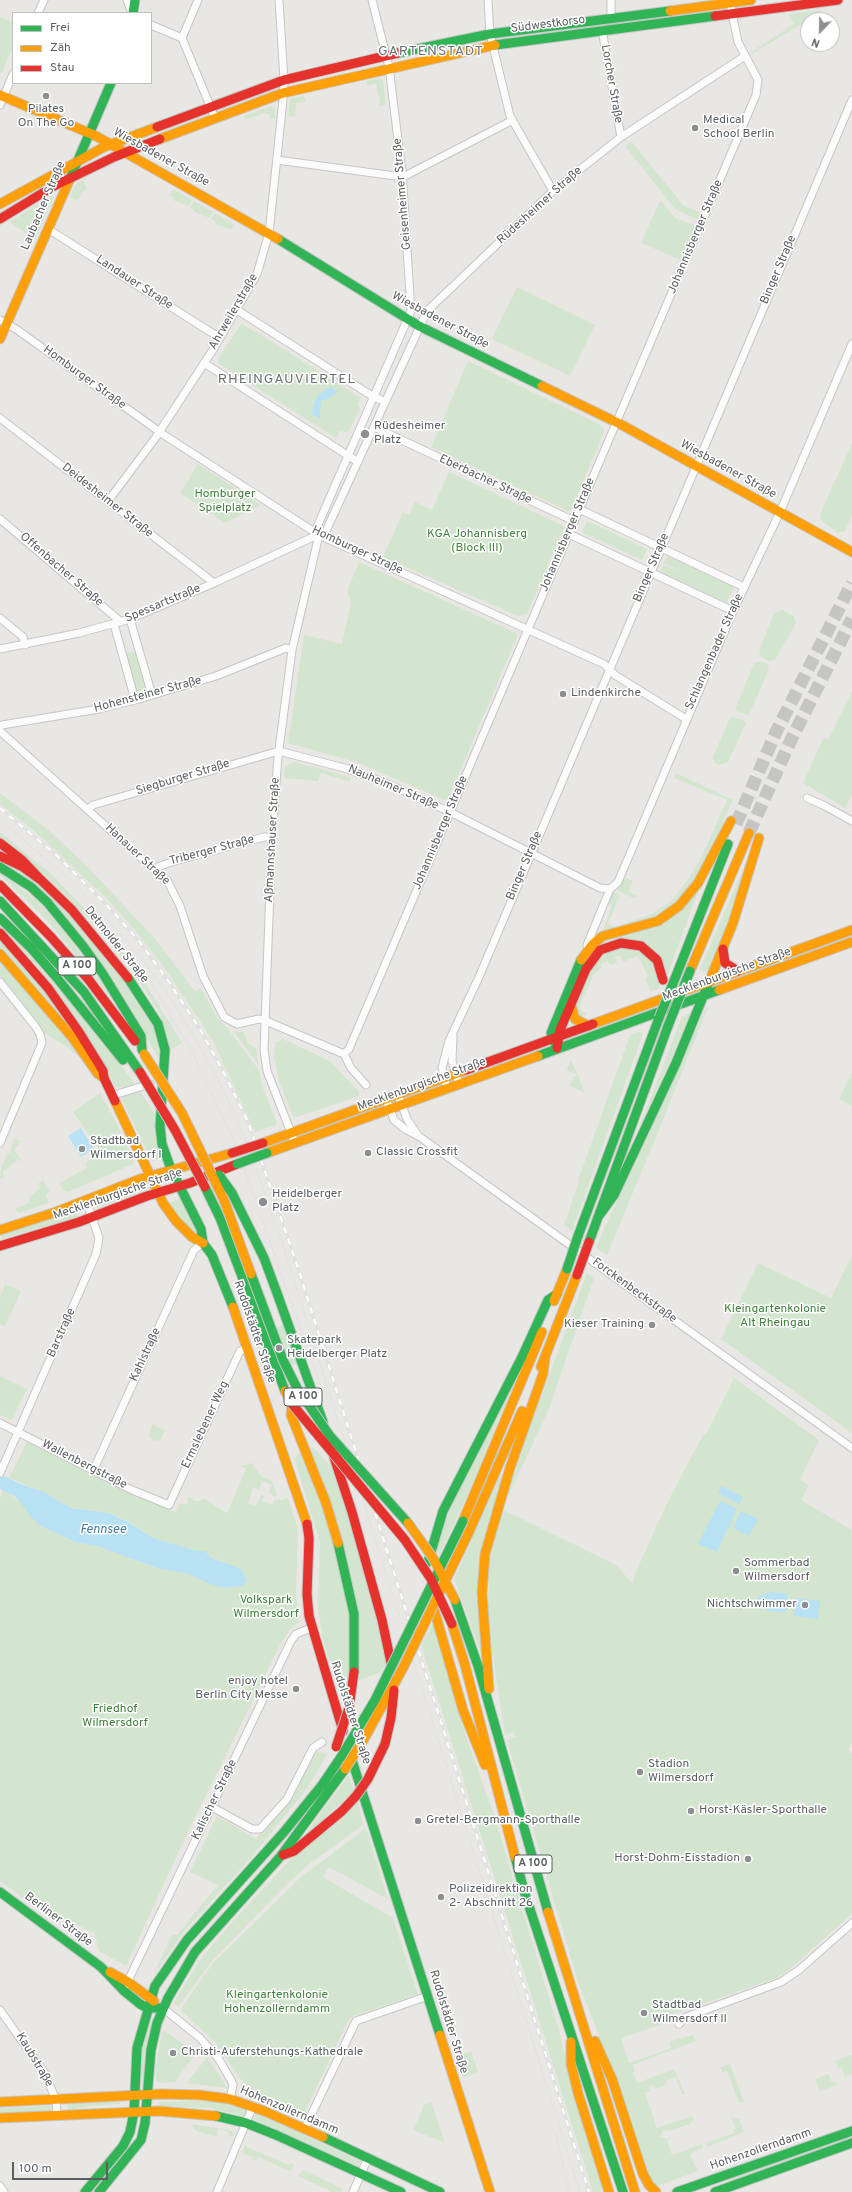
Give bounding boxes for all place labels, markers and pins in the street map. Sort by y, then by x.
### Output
marker: Pilates On The Go [41,91,51,101]
place label: Pilates On The Go [18,103,74,131]
place label: Medical School Berlin [703,114,775,142]
marker: Medical School Berlin [690,123,700,133]
place label: Rüdesheimer Platz [374,420,445,448]
marker: Rüdesheimer Platz [359,428,371,440]
place label: Lindenkirche [571,687,641,701]
marker: Lindenkirche [558,689,568,699]
place label: Stadtbad Wilmersdorf I [90,1135,162,1163]
marker: Stadtbad Wilmersdorf I [77,1144,87,1154]
place label: Classic Crossfit [376,1146,458,1160]
marker: Classic Crossfit [363,1148,373,1158]
place label: Heidelberger Platz [272,1188,342,1216]
marker: Heidelberger Platz [257,1196,269,1208]
place label: Kieser Training [564,1318,644,1332]
marker: Kieser Training [647,1320,657,1330]
place label: Skatepark Heidelberger Platz [287,1334,387,1362]
marker: Skatepark Heidelberger Platz [274,1343,284,1353]
place label: Sommerbad Wilmersdorf [744,1557,810,1585]
marker: Sommerbad Wilmersdorf [731,1566,741,1576]
place label: Nichtschwimmer [707,1598,797,1612]
marker: Nichtschwimmer [800,1600,810,1610]
place label: enjoy hotel Berlin City Messe [195,1675,288,1703]
marker: enjoy hotel Berlin City Messe [291,1684,301,1694]
place label: Stadion Wilmersdorf [648,1758,713,1786]
marker: Stadion Wilmersdorf [635,1767,645,1777]
place label: Horst-Käsler-Sporthalle [699,1804,827,1818]
marker: Horst-Käsler-Sporthalle [686,1806,696,1816]
place label: Gretel-Bergmann-Sporthalle [426,1814,580,1828]
marker: Gretel-Bergmann-Sporthalle [413,1816,423,1826]
place label: Horst-Dohm-Eisstadion [614,1852,740,1866]
marker: Horst-Dohm-Eisstadion [743,1854,753,1864]
place label: Polizeidirektion 2- Abschnitt 26 [449,1883,533,1911]
marker: Polizeidirektion 2- Abschnitt 26 [436,1892,446,1902]
place label: Stadtbad Wilmersdorf II [652,1999,727,2027]
marker: Stadtbad Wilmersdorf II [639,2008,649,2018]
place label: Christi-Auferstehungs-Kathedrale [181,2046,363,2060]
marker: Christi-Auferstehungs-Kathedrale [168,2048,178,2058]

